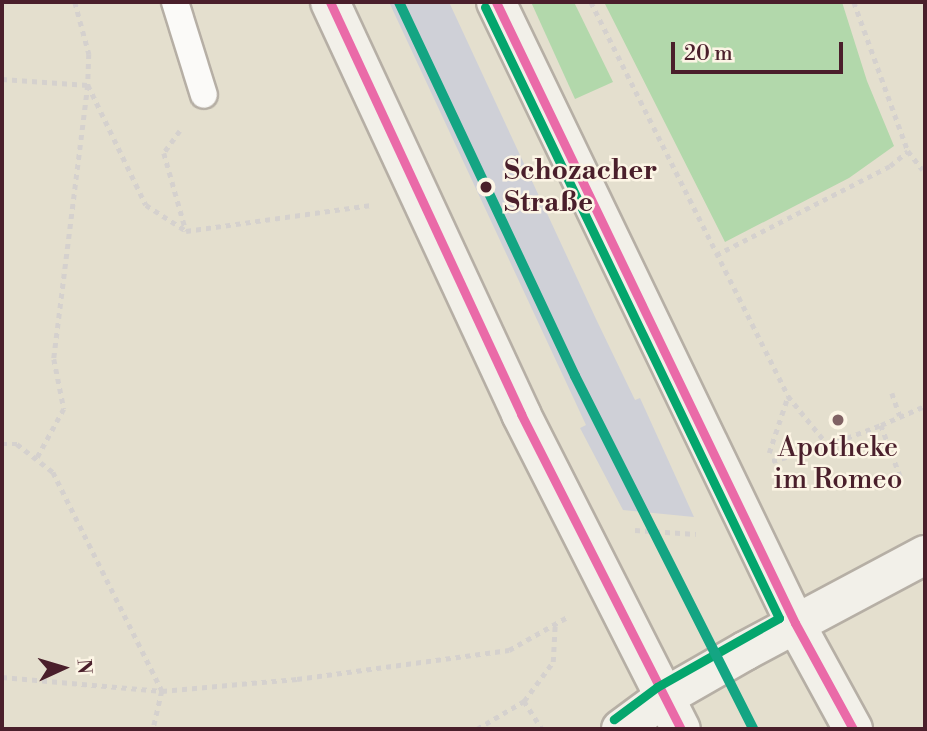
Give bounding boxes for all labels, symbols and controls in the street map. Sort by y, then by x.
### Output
scale bar [675,28,846,72]
text: 20 m [684,41,733,67]
place label: Schozacher Straße [504,154,657,220]
marker: Schozacher Straße [475,176,497,198]
marker: Apotheke im Romeo [830,412,846,428]
place label: Apotheke im Romeo [774,431,902,497]
north arrow [28,633,98,703]
text: N [71,658,96,675]

